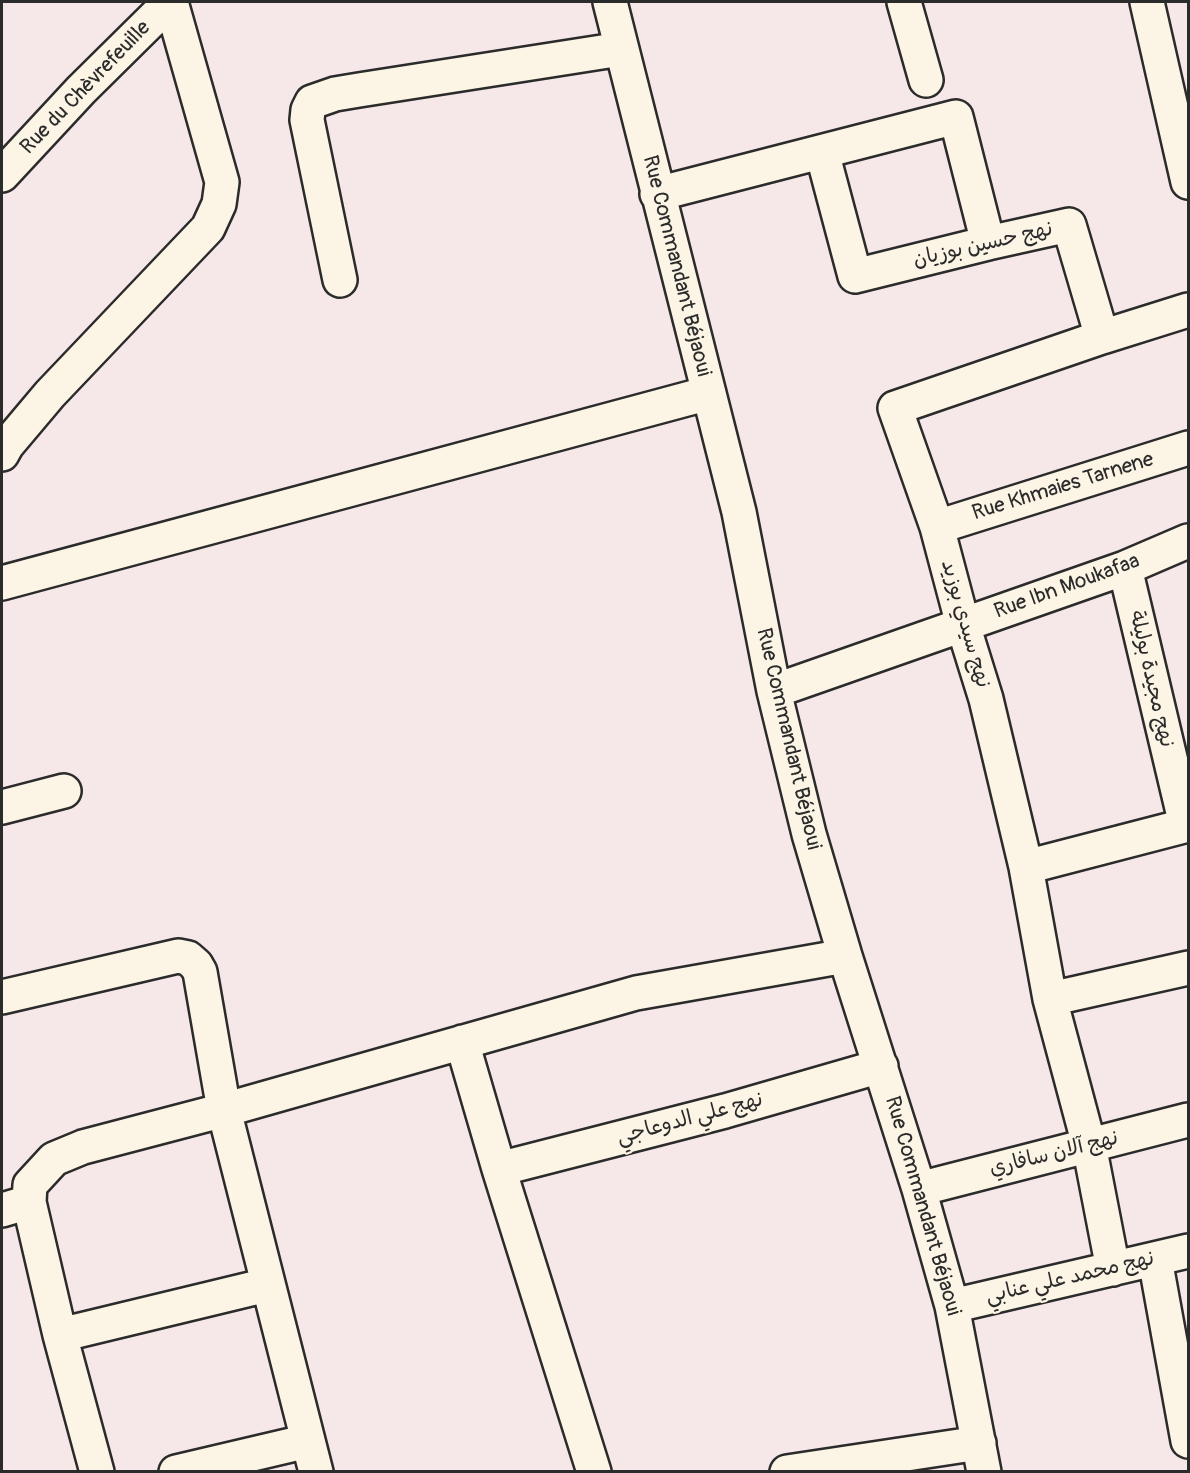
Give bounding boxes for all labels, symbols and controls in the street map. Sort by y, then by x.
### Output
street label: Rue du Chèvrefeuille [16,16,156,160]
street label: Rue Commandant Béjaoui [636,153,716,379]
street label: نهج حسين بوزيان [911,217,1055,273]
street label: Rue Khmaies Tarnene [969,447,1157,527]
street label: Rue Ibn Moukafaa [991,549,1143,625]
street label: نهج سيدي بوزيد [935,557,995,691]
street label: نهج مجيدة بوليلة [1123,608,1179,750]
street label: Rue Commandant Béjaoui [750,626,826,852]
street label: نهج علي الدوعاجي [614,1087,766,1151]
street label: Rue Commandant Béjaoui [879,1093,965,1319]
street label: نهج آلان سافاري [987,1126,1121,1182]
street label: نهج محمد علي عنابي [983,1246,1157,1310]

